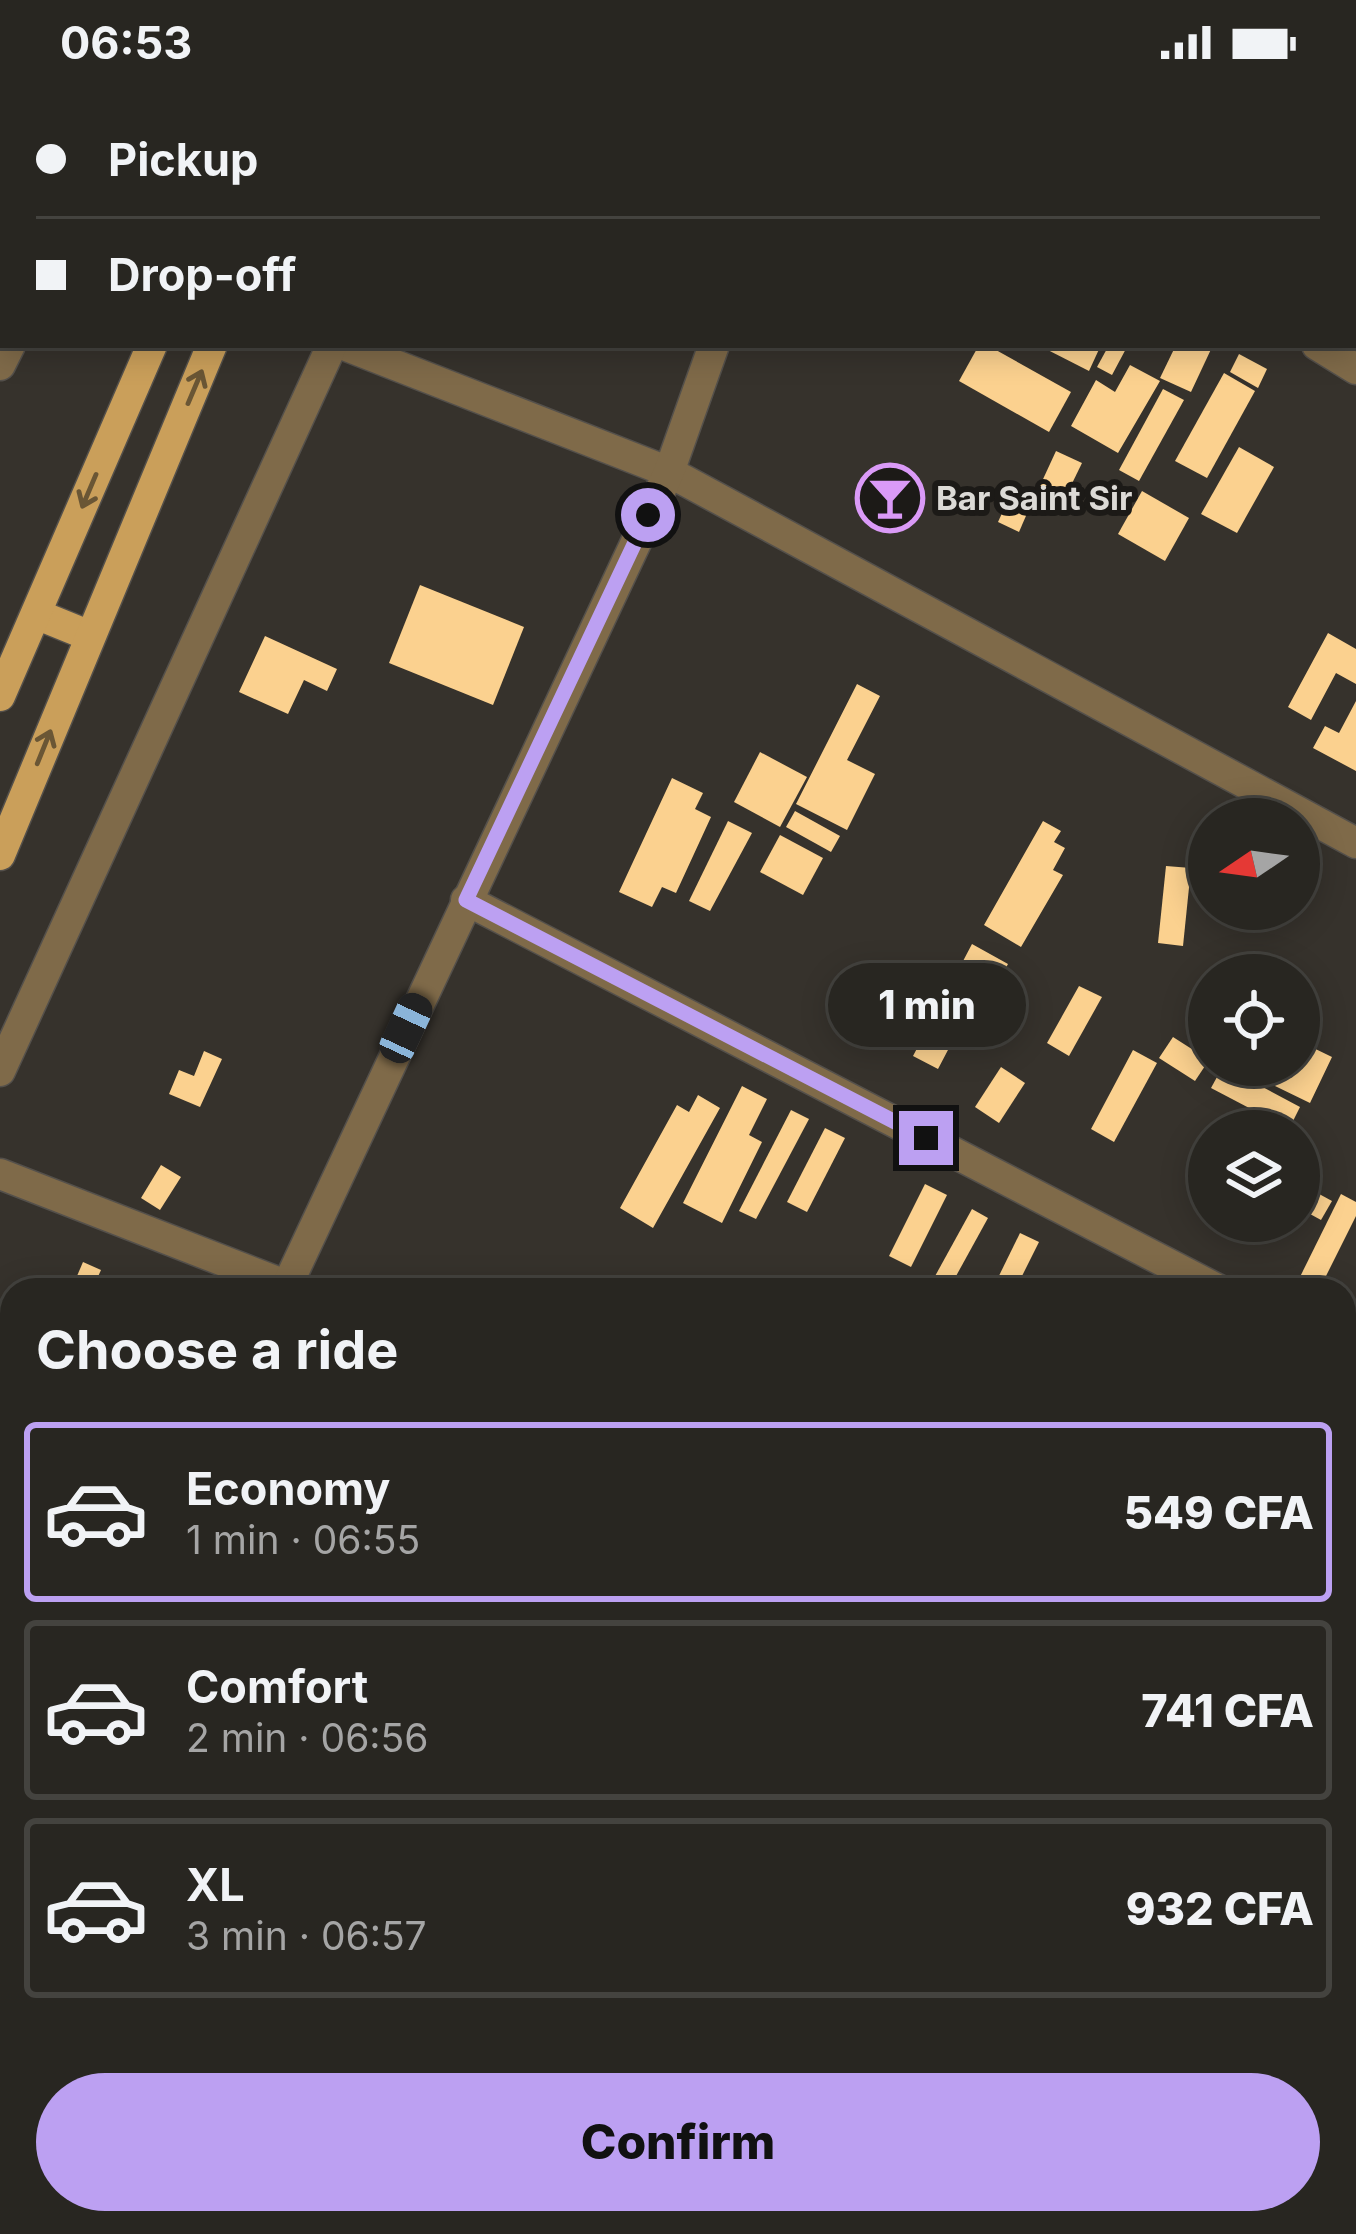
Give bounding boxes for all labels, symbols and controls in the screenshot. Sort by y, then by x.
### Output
text: 06:53 [60,15,192,70]
text: Pickup [108,132,258,187]
text: Drop-off [108,247,296,302]
one-way arrow [185,369,207,405]
bar icon: Bar Saint Sir [855,463,925,533]
one-way arrow [77,472,99,508]
place label: Bar Saint Sir [936,478,1132,518]
route start [621,488,675,542]
one-way arrow [35,729,56,766]
north arrow [1188,798,1320,930]
map controls [1188,798,1320,1242]
button: locate [1188,954,1320,1086]
callout: 1 min [827,964,1025,1048]
text: 1 min [878,981,976,1028]
car [374,988,438,1068]
button: layers [1188,1110,1320,1242]
route end [899,1111,953,1165]
text: Choose a ride [36,1317,398,1382]
icon: car [42,1458,150,1566]
text: Economy [186,1461,390,1516]
text: 549 CFA [1124,1485,1314,1540]
text: 1 min · 06:55 [186,1516,420,1563]
icon: car [42,1656,150,1764]
text: Comfort [186,1659,368,1714]
text: 741 CFA [1141,1683,1314,1738]
text: 2 min · 06:56 [186,1714,429,1761]
icon: car [42,1854,150,1962]
text: XL [186,1857,245,1912]
text: 932 CFA [1126,1881,1314,1936]
text: 3 min · 06:57 [186,1912,427,1959]
button: Confirm [36,2073,1320,2211]

